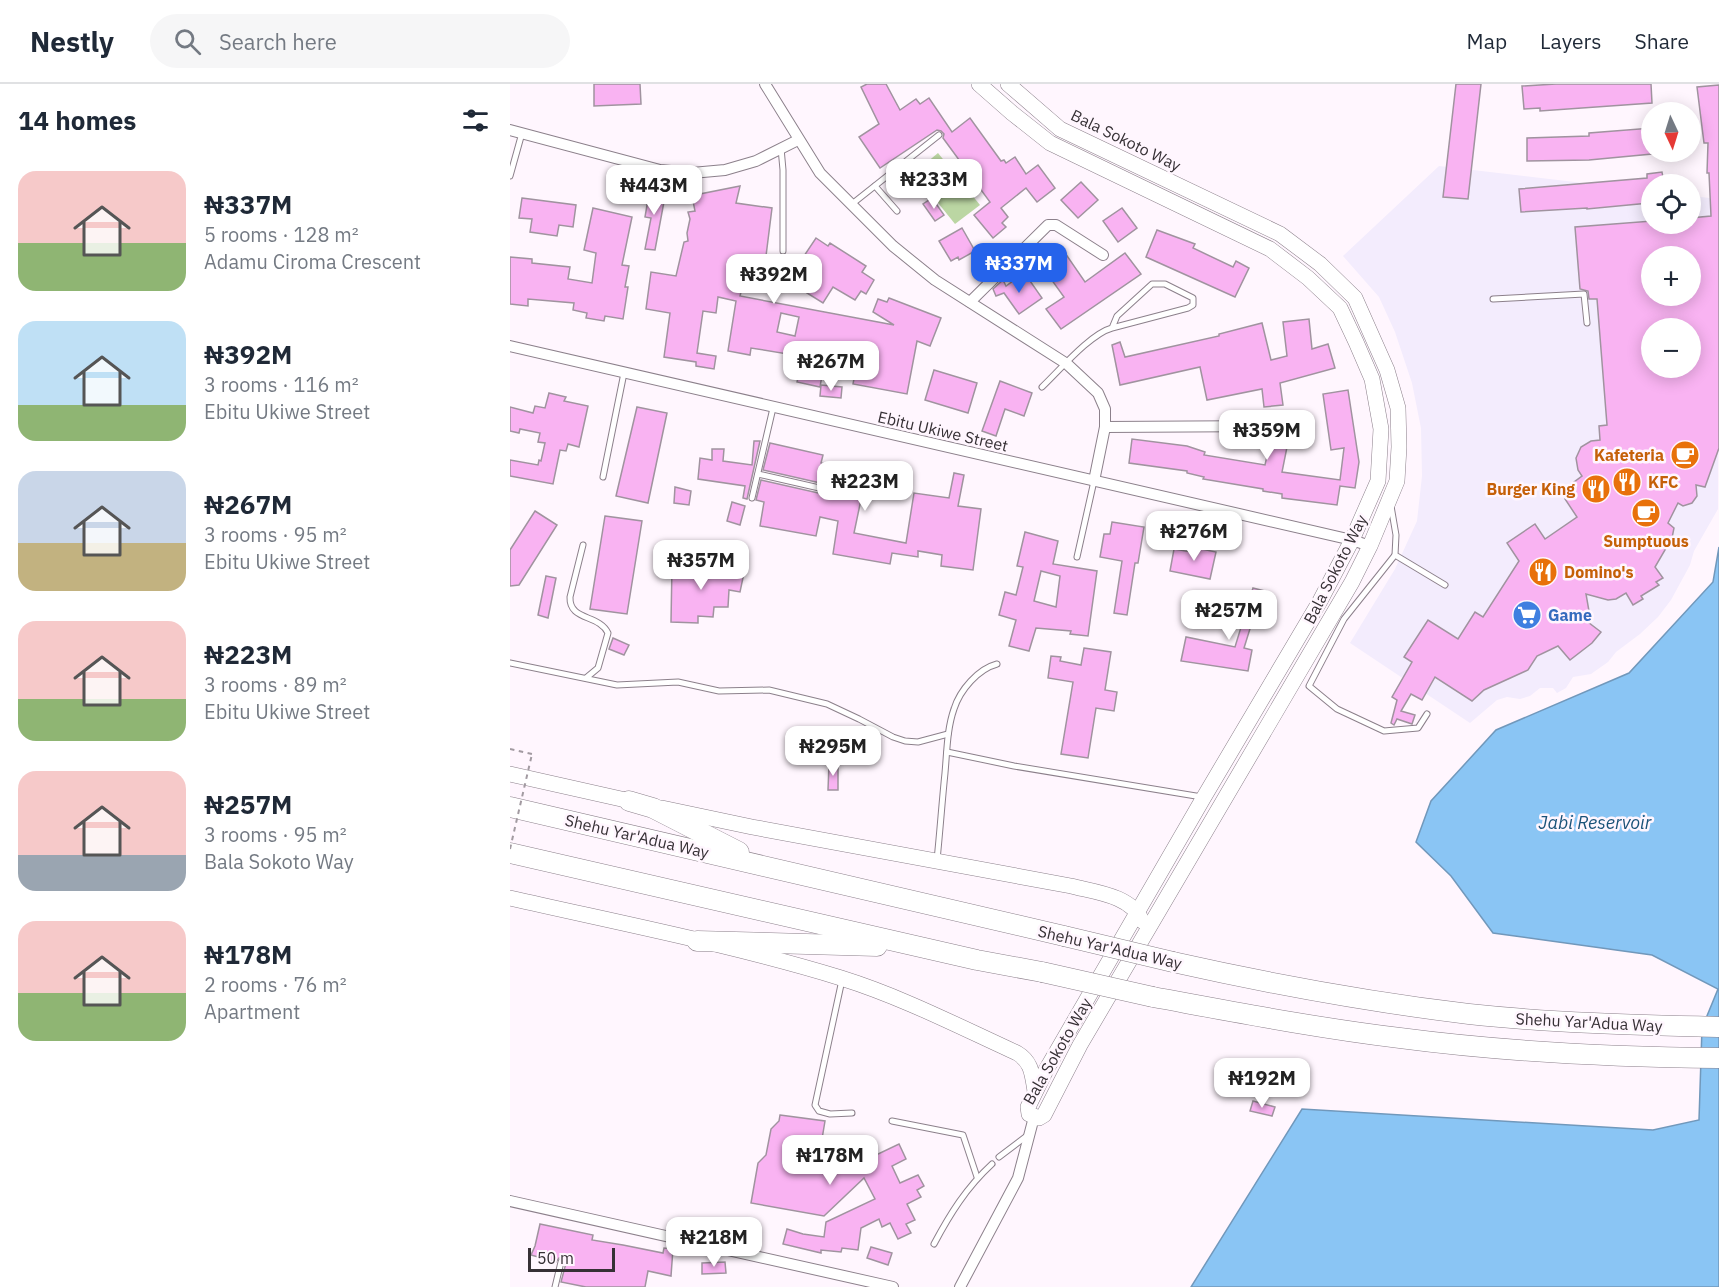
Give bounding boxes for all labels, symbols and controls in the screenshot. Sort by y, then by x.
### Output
search box [150,14,570,68]
text: Nestly [30,23,114,60]
icon: search [171,25,204,58]
text: Search here [219,27,337,56]
text: Map [1467,27,1507,55]
text: Layers [1540,27,1602,55]
text: Share [1635,27,1689,55]
north arrow [1641,102,1701,162]
map controls [1641,102,1701,378]
text: 14 homes [18,103,136,137]
icon: filters [459,104,492,137]
street label: Bala Sokoto Way [1068,105,1184,175]
pin: ₦233M [892,159,976,210]
pin: ₦443M [612,165,696,216]
text: ₦233M [900,165,968,192]
text: ₦443M [620,171,688,198]
button: locate [1641,174,1701,234]
text: ₦337M [204,187,292,221]
icon: home [66,195,138,267]
text: 5 rooms · 128 m² [204,221,359,248]
pin: ₦337M [977,243,1061,294]
button: + [1641,246,1701,306]
text: Adamu Ciroma Crescent [204,248,421,275]
text: ₦337M [985,249,1053,276]
pin: ₦392M [732,254,816,305]
text: ₦392M [740,260,808,287]
button: − [1641,318,1701,378]
text: ₦392M [204,337,292,371]
pin: ₦267M [789,341,873,392]
icon: home [66,345,138,417]
text: ₦267M [797,347,865,374]
text: 3 rooms · 116 m² [204,371,359,398]
text: Ebitu Ukiwe Street [204,398,370,425]
street label: Ebitu Ukiwe Street [876,406,1010,456]
pin: ₦359M [1225,410,1309,461]
text: ₦359M [1233,416,1301,443]
cafe icon: Kafeteria [1669,439,1701,471]
place label: Kafeteria [1594,445,1664,465]
pin: ₦223M [823,461,907,512]
restaurant icon: KFC [1611,466,1643,498]
text: ₦223M [831,467,899,494]
place label: KFC [1648,472,1678,492]
restaurant icon: Burger King [1580,473,1612,505]
place label: Burger King [1487,479,1575,499]
text: ₦267M [204,487,292,521]
icon: home [66,495,138,567]
cafe icon: Sumptuous [1630,497,1662,529]
pin: ₦276M [1152,511,1236,562]
street label: Bala Sokoto Way [1299,511,1371,627]
text: ₦276M [1160,517,1228,544]
text: 3 rooms · 95 m² [204,521,347,548]
place label: Sumptuous [1603,531,1689,551]
pin: ₦357M [659,540,743,591]
text: ₦357M [667,546,735,573]
text: Ebitu Ukiwe Street [204,548,370,575]
restaurant icon: Domino's [1527,556,1559,588]
place label: Domino's [1564,562,1634,582]
pin: ₦257M [1187,590,1271,641]
text: ₦257M [1195,596,1263,623]
supermarket icon: Game [1511,599,1543,631]
place label: Game [1548,605,1592,625]
text: ₦223M [204,637,292,671]
icon: home [66,645,138,717]
text: 3 rooms · 89 m² [204,671,347,698]
text: Ebitu Ukiwe Street [204,698,370,725]
pin: ₦295M [791,726,875,777]
text: ₦295M [799,732,867,759]
text: ₦257M [204,787,292,821]
icon: home [66,795,138,867]
street label: Shehu Yar'Adua Way [563,810,711,862]
water label: Jabi Reservoir [1539,811,1652,834]
text: 3 rooms · 95 m² [204,821,347,848]
text: Bala Sokoto Way [204,848,354,875]
street label: Shehu Yar'Adua Way [1036,921,1184,973]
text: ₦178M [204,937,292,971]
icon: home [66,945,138,1017]
text: 2 rooms · 76 m² [204,971,347,998]
street label: Bala Sokoto Way [1018,994,1096,1108]
text: Apartment [204,998,300,1025]
street label: Shehu Yar'Adua Way [1515,1008,1663,1036]
pin: ₦192M [1220,1058,1304,1109]
text: ₦192M [1228,1064,1296,1091]
pin: ₦178M [788,1135,872,1186]
text: ₦178M [796,1141,864,1168]
pin: ₦218M [672,1217,756,1268]
text: ₦218M [680,1223,748,1250]
scale bar [528,1245,615,1272]
text: 50 m [537,1248,574,1268]

